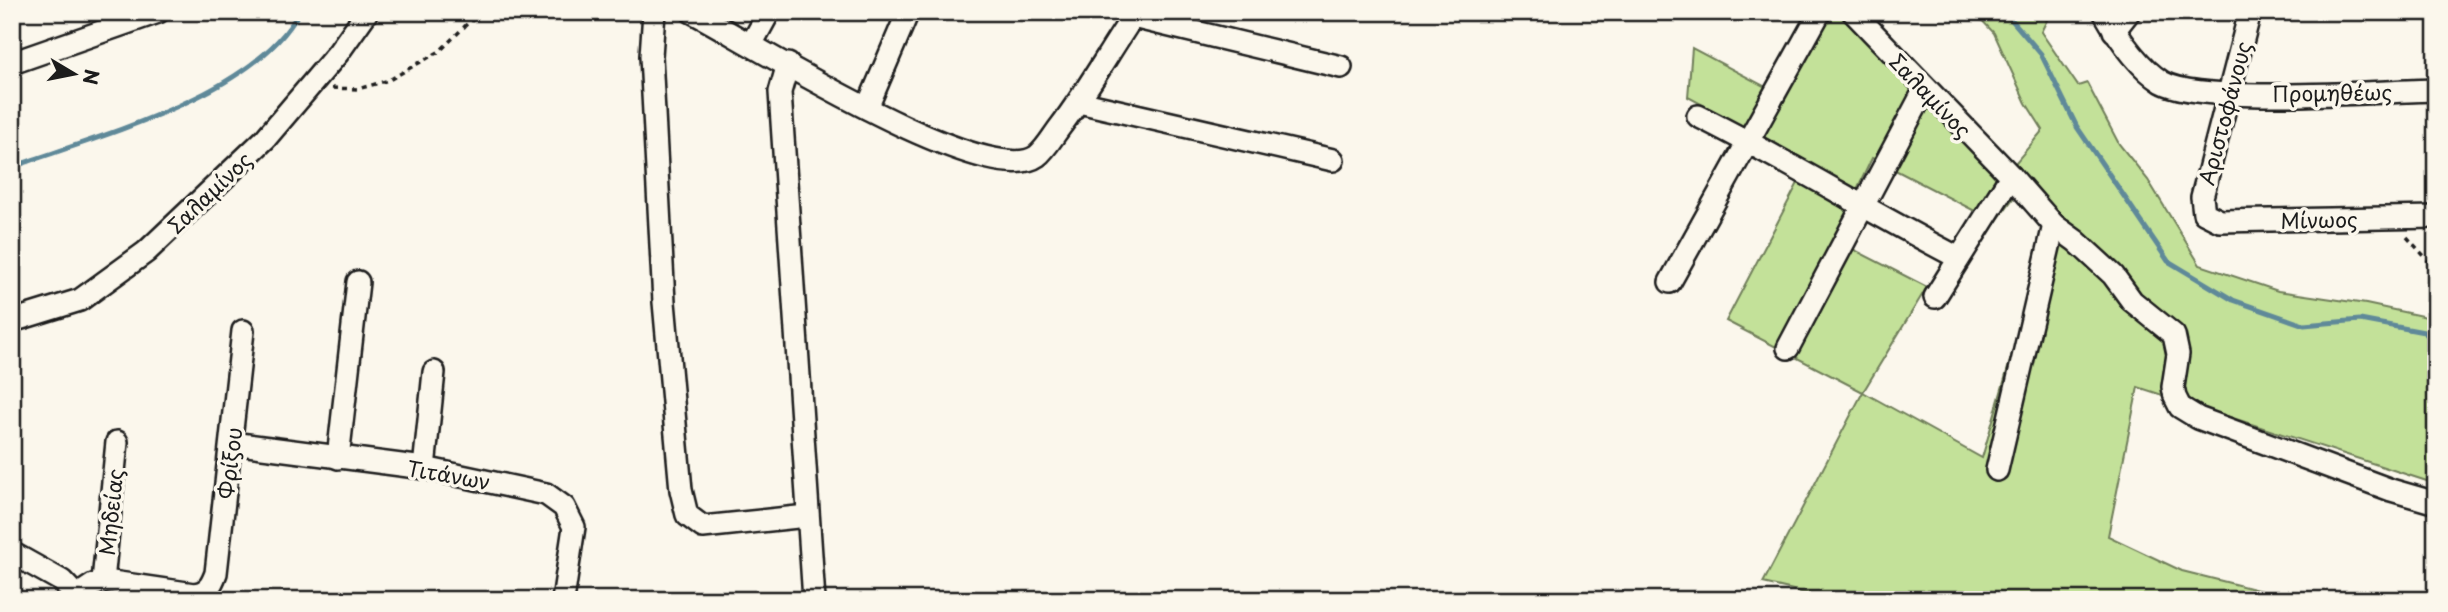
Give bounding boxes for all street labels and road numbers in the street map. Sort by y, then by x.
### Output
street label: Αριστοφάνους [2189,38,2259,188]
street label: Σαλαμίνος [1883,46,1979,144]
street label: Προμηθέως [2272,75,2392,109]
street label: Σαλαμίνος [160,144,258,240]
street label: Μίνωος [2280,202,2358,236]
street label: Φρίξου [209,425,249,501]
street label: Τιτάνων [405,451,493,497]
street label: Μηδείας [90,467,130,557]

